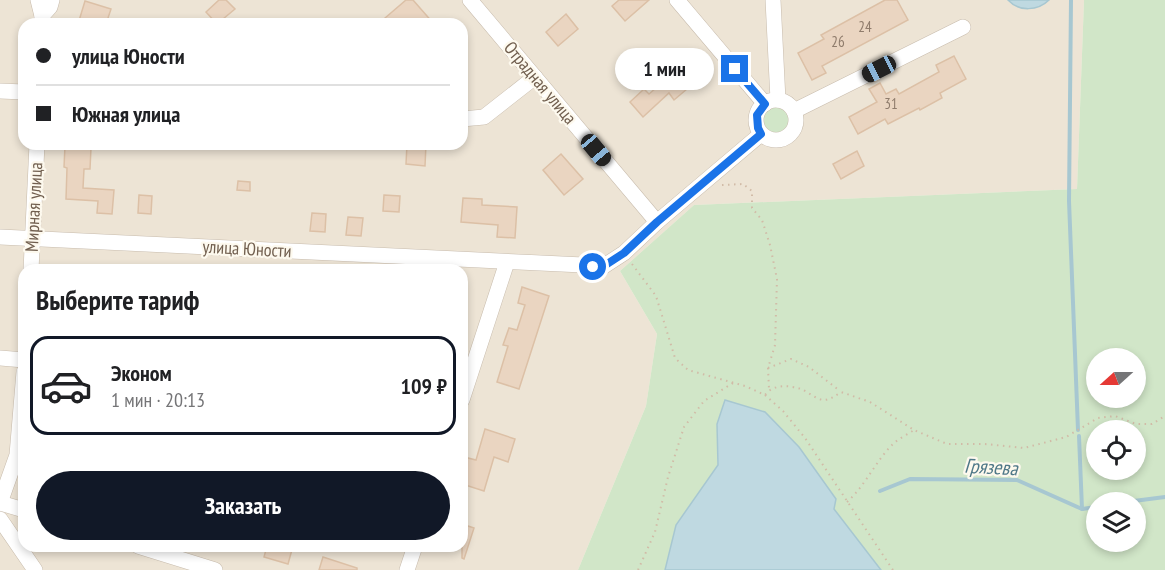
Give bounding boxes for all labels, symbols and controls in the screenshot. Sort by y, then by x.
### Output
house number: 24 [858,17,872,36]
house number: 26 [831,32,845,51]
street label: Отрадная улица [499,37,582,129]
text: улица Юности [72,42,185,70]
callout: 1 мин [615,48,714,90]
car [859,53,899,85]
route end [721,55,748,82]
text: 1 мин [643,56,686,82]
house number: 31 [884,94,898,113]
text: Южная улица [72,100,180,128]
car [578,130,614,170]
street label: Мирная улица [20,162,47,252]
street label: улица Юности [202,235,292,262]
route start [579,253,606,280]
text: Выберите тариф [36,283,199,317]
north arrow [1086,348,1146,408]
map controls [1086,348,1146,552]
icon: car [39,359,93,413]
text: Эконом [111,359,172,387]
text: 109 ₽ [400,372,447,400]
text: 1 мин · 20:13 [111,387,205,413]
button: locate [1086,420,1146,480]
water label: Грязева [964,453,1019,481]
button: Заказать [36,471,450,540]
button: layers [1086,492,1146,552]

